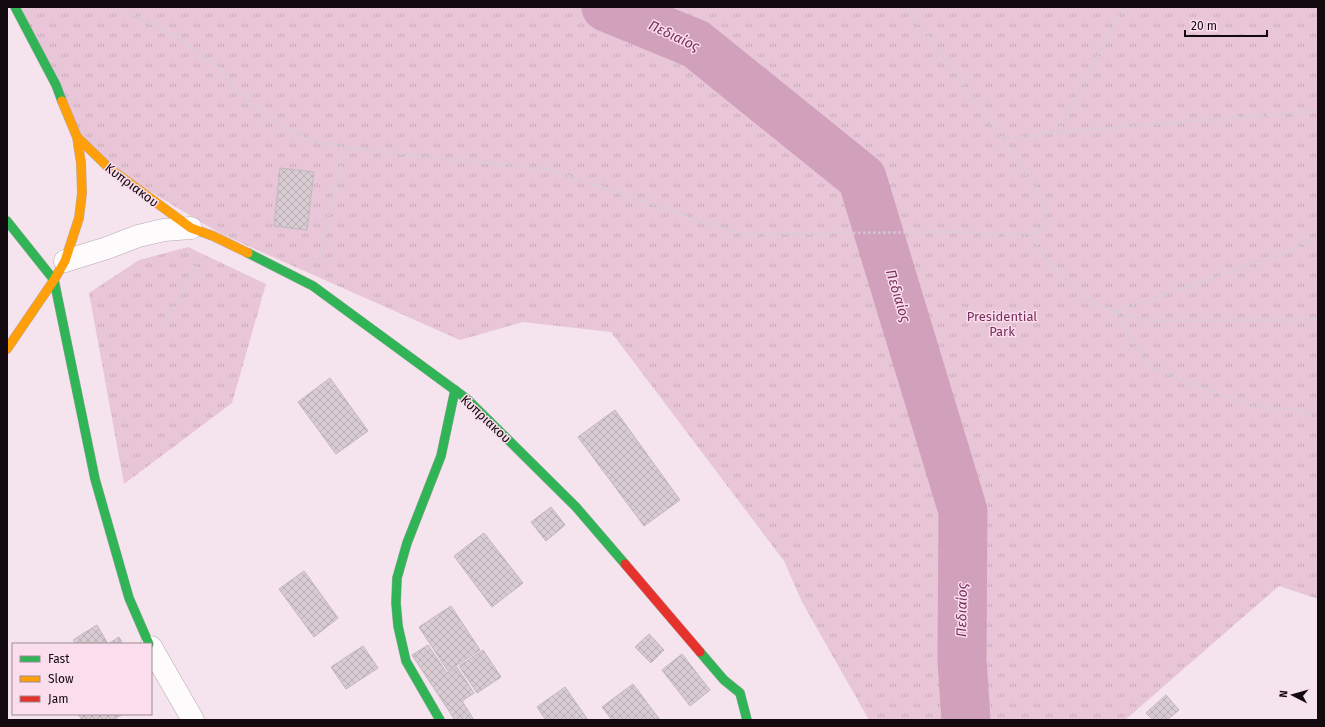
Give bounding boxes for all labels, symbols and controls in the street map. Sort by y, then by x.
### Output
scale bar [1185,12,1267,38]
water label: Πεδιαίος [646,17,703,55]
text: 20 m [1191,19,1217,33]
street label: Κυπριακου [102,160,162,210]
water label: Πεδιαίος [882,268,914,325]
park label: Presidential Park [967,309,1037,339]
street label: Κυπριακου [458,392,514,446]
water label: Πεδιαίος [953,582,971,637]
legend [12,643,152,715]
text: Fast [48,652,70,666]
text: Slow [48,672,74,686]
north arrow [1273,675,1313,715]
text: N [1277,690,1290,698]
text: Jam [48,692,68,706]

